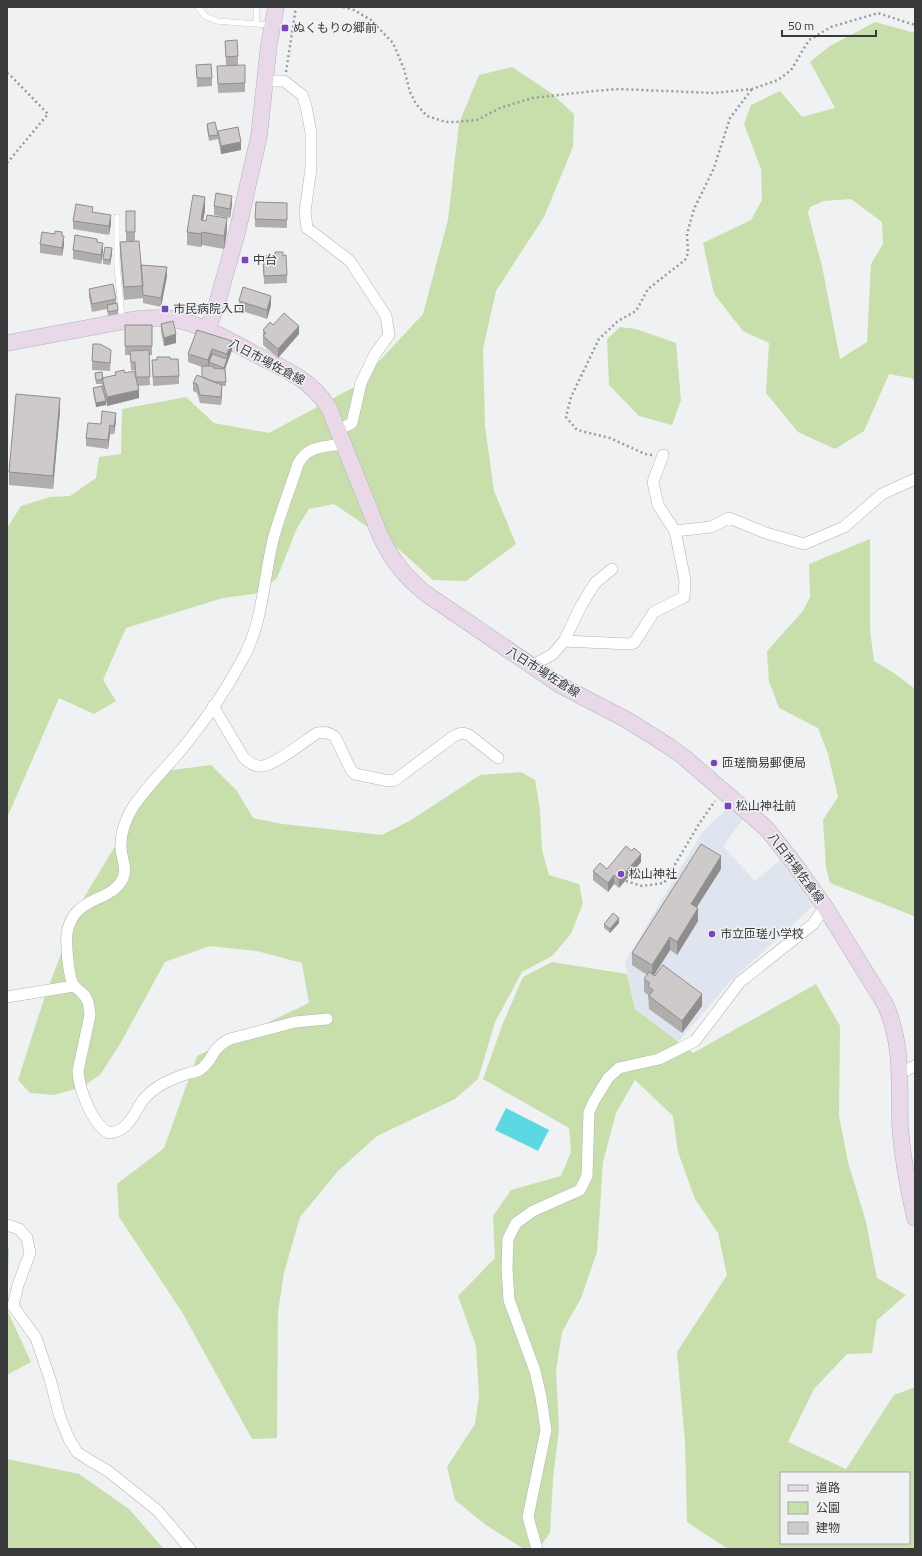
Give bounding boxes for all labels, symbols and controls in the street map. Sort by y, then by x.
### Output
scale bar [782,12,876,38]
text: 50 m [788,16,814,35]
place label: ぬくもりの郷前 [293,18,377,37]
marker: ぬくもりの郷前 [280,23,290,33]
place label: 中台 [253,250,277,269]
marker: 中台 [240,255,250,265]
place label: 市民病院入ロ [173,299,245,318]
marker: 市民病院入ロ [160,304,170,314]
street label: 八日市場佐倉線 [226,333,309,390]
street label: 八日市場佐倉線 [503,641,584,702]
place label: 匝瑳簡易郵便局 [722,753,806,772]
marker: 匝瑳簡易郵便局 [709,758,719,768]
place label: 松山神社前 [736,796,796,815]
marker: 松山神社前 [723,801,733,811]
street label: 八日市場佐倉線 [764,828,829,907]
place label: 松山神社 [629,864,677,883]
marker: 松山神社 [616,869,626,879]
place label: 市立匝瑳小学校 [720,924,804,943]
marker: 市立匝瑳小学校 [707,929,717,939]
legend [780,1472,910,1544]
text: 道路 [816,1478,840,1497]
text: 公園 [816,1498,840,1517]
text: 建物 [816,1518,840,1537]

